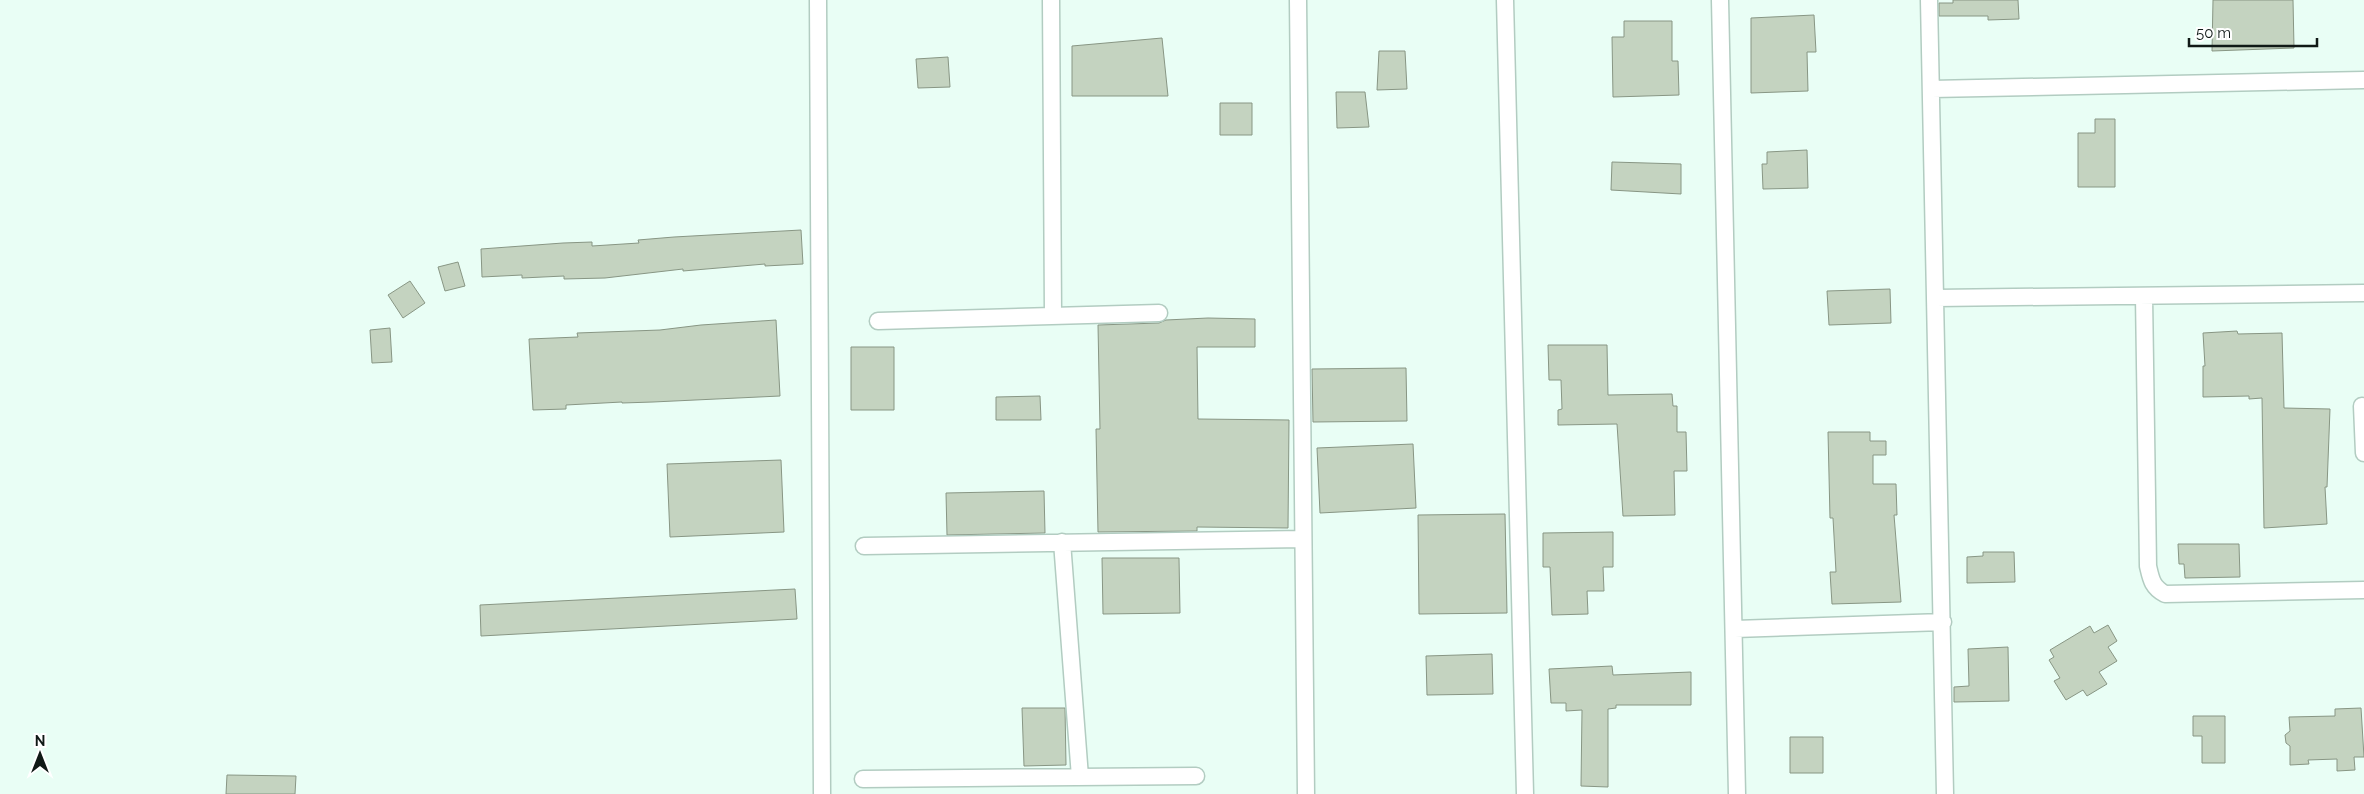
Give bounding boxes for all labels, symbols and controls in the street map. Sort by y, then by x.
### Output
scale bar [2189,15,2316,47]
text: 50 m [2196,24,2231,42]
north arrow [15,729,65,779]
text: N [35,733,45,749]

